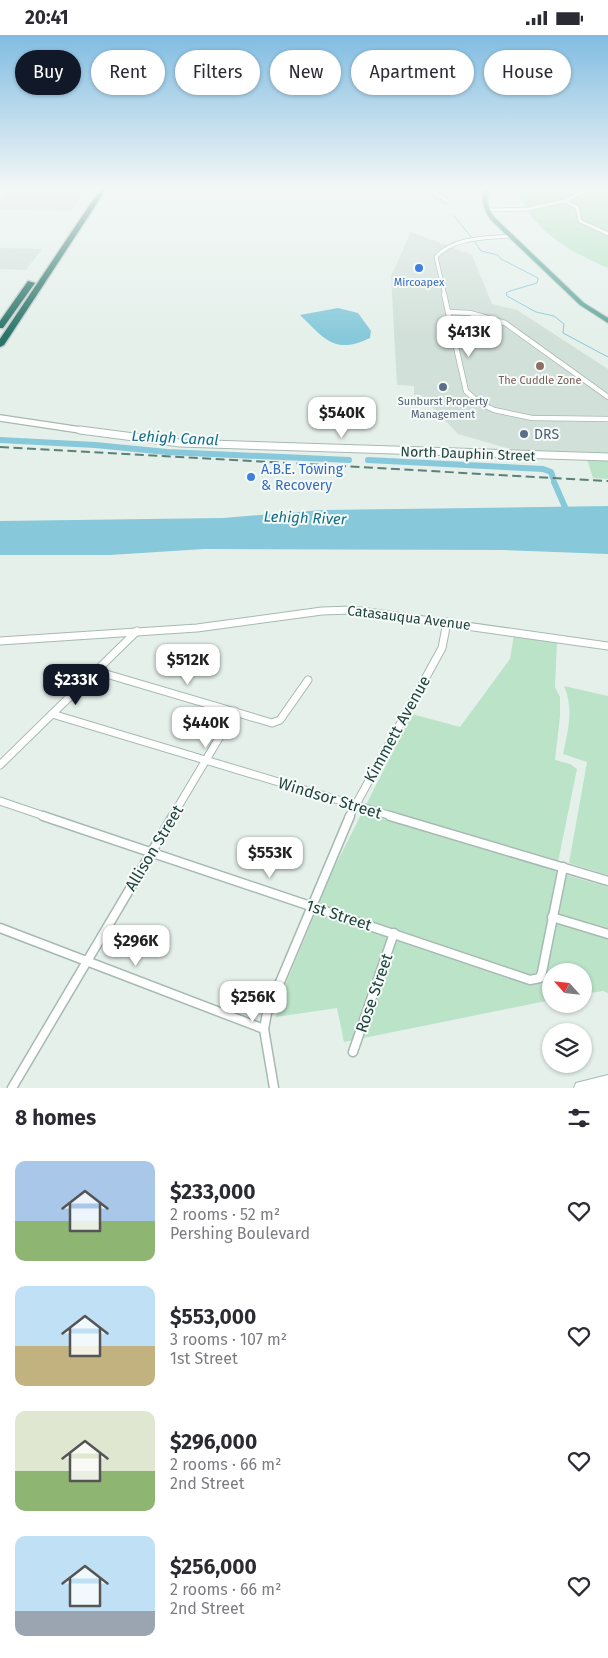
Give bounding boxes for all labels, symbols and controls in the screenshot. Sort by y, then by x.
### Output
text: 20:41 [25,6,69,29]
chip: Buy [15,50,81,95]
chip: Rent [91,50,165,95]
chip: Filters [175,50,260,95]
chip: New [270,50,341,95]
chip: Apartment [351,50,474,95]
chip: House [484,50,571,95]
marker: Mircoapex [413,262,425,274]
place label: Mircoapex [394,276,445,289]
pin: $413K [434,315,504,358]
text: $413K [448,322,490,341]
marker: The Cuddle Zone [534,360,546,372]
place label: The Cuddle Zone [498,374,582,387]
marker: Sunburst Property Management [437,381,449,393]
place label: Sunburst Property Management [398,395,489,421]
pin: $540K [307,397,377,439]
text: $540K [319,403,365,422]
place label: DRS [534,426,559,443]
water label: Lehigh Canal [131,427,219,449]
marker: DRS [518,428,530,440]
street label: North Dauphin Street [400,443,537,465]
place label: A.B.E. Towing & Recovery [261,461,344,494]
marker: A.B.E. Towing & Recovery [245,471,257,483]
water label: Lehigh River [263,508,348,528]
street label: Catasauqua Avenue [346,602,472,634]
pin: $512K [153,643,223,686]
text: $512K [167,650,209,669]
pin: $233K [41,663,111,706]
text: $233K [54,670,98,689]
street label: Kimmett Avenue [360,672,434,786]
pin: $440K [171,707,241,749]
text: $440K [183,713,229,732]
street label: Windsor Street [276,773,384,823]
street label: Allison Street [121,801,187,894]
pin: $553K [235,837,305,879]
text: $553K [248,843,292,862]
street label: 1st Street [304,895,374,935]
pin: $296K [101,925,171,967]
text: $296K [114,931,158,950]
street label: Rose Street [352,951,397,1035]
north arrow [542,963,592,1013]
map controls [542,963,592,1073]
pin: $256K [218,981,288,1023]
text: $256K [231,987,275,1006]
button: layers [542,1023,592,1073]
icon: filters [565,1104,593,1132]
text: 8 homes [15,1105,96,1131]
text: $233,000 [170,1179,256,1205]
icon: home [55,1181,115,1241]
icon: heart [565,1197,593,1225]
text: 2 rooms · 52 m² [170,1205,280,1224]
text: Pershing Boulevard [170,1224,310,1243]
text: $553,000 [170,1304,256,1330]
icon: home [55,1306,115,1366]
icon: heart [565,1322,593,1350]
text: 3 rooms · 107 m² [170,1330,287,1349]
text: 1st Street [170,1349,238,1368]
text: $296,000 [170,1429,257,1455]
icon: home [55,1431,115,1491]
icon: heart [565,1447,593,1475]
text: 2 rooms · 66 m² [170,1455,281,1474]
text: 2nd Street [170,1474,245,1493]
text: $256,000 [170,1554,257,1580]
icon: home [55,1556,115,1616]
icon: heart [565,1572,593,1600]
text: 2 rooms · 66 m² [170,1580,281,1599]
text: 2nd Street [170,1599,245,1618]

